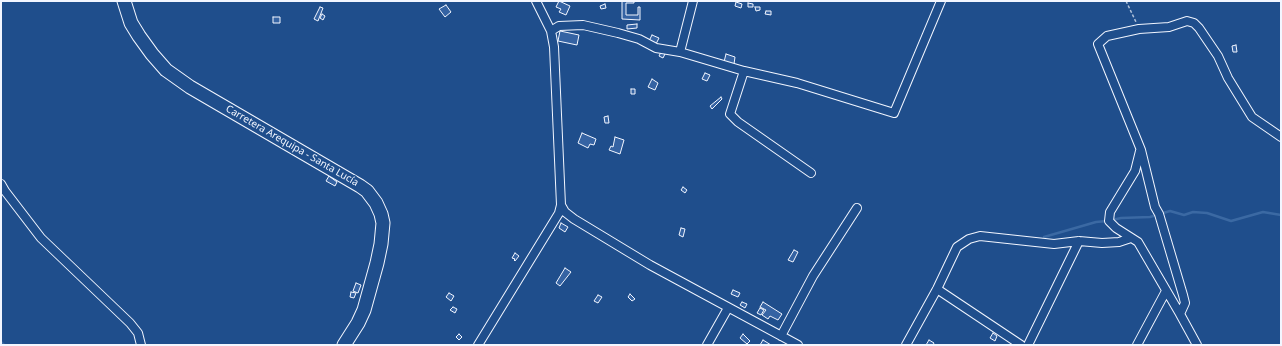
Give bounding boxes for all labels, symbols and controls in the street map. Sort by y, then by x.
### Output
street label: Carretera Arequipa - Santa Lucía [223,103,361,189]

